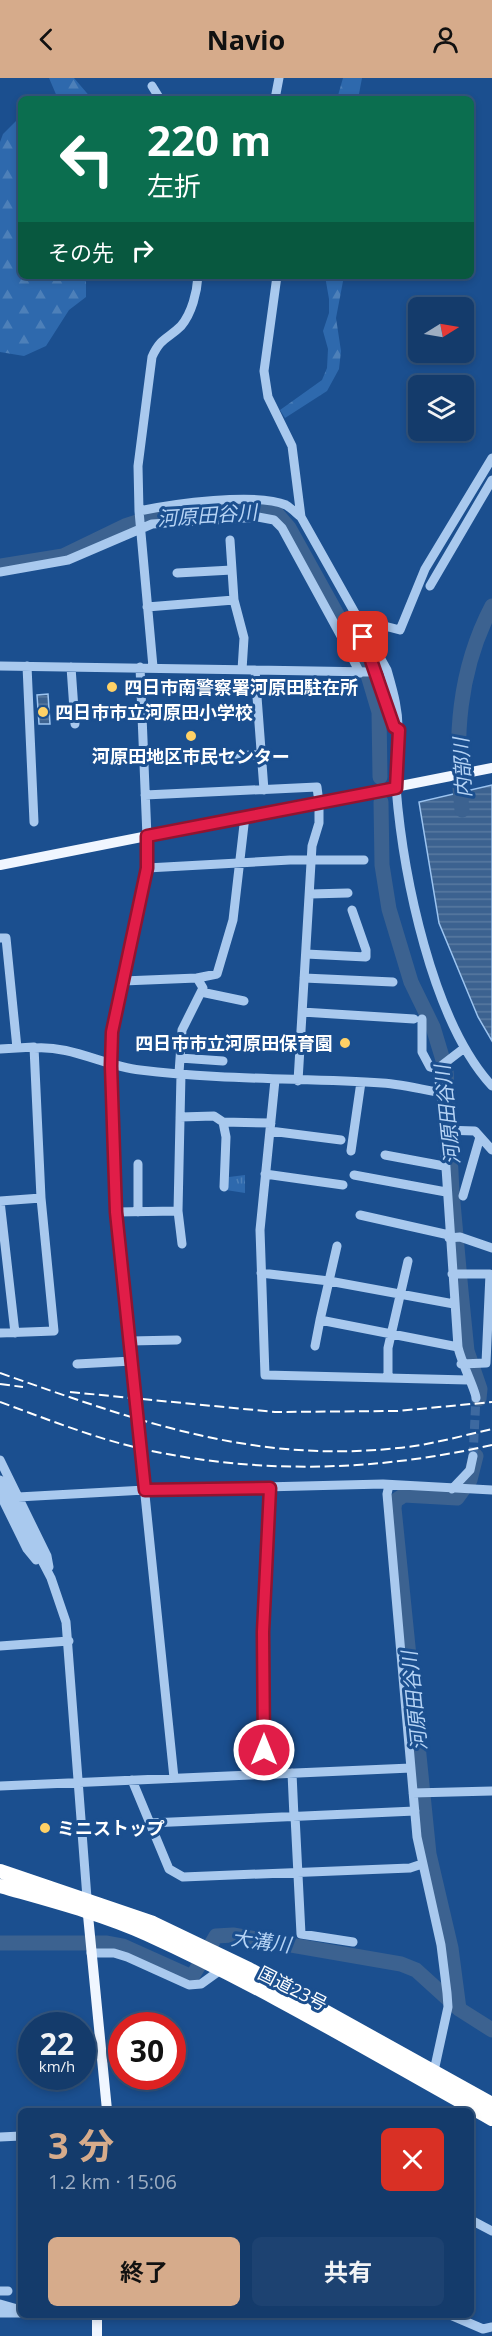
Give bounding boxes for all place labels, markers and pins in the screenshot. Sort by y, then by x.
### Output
pin [337,611,388,662]
place label: 四日市南警察署河原田駐在所 [124,675,358,699]
marker: 四日市南警察署河原田駐在所 [105,680,119,694]
place label: 四日市市立河原田小学校 [55,700,253,724]
marker: 四日市市立河原田小学校 [36,705,50,719]
marker: 河原田地区市民センター [184,729,198,743]
place label: 河原田地区市民センター [92,744,290,768]
place label: 四日市市立河原田保育園 [135,1031,333,1055]
marker: 四日市市立河原田保育園 [338,1036,352,1050]
place label: ミニストップ [57,1816,165,1840]
marker: ミニストップ [38,1821,52,1835]

